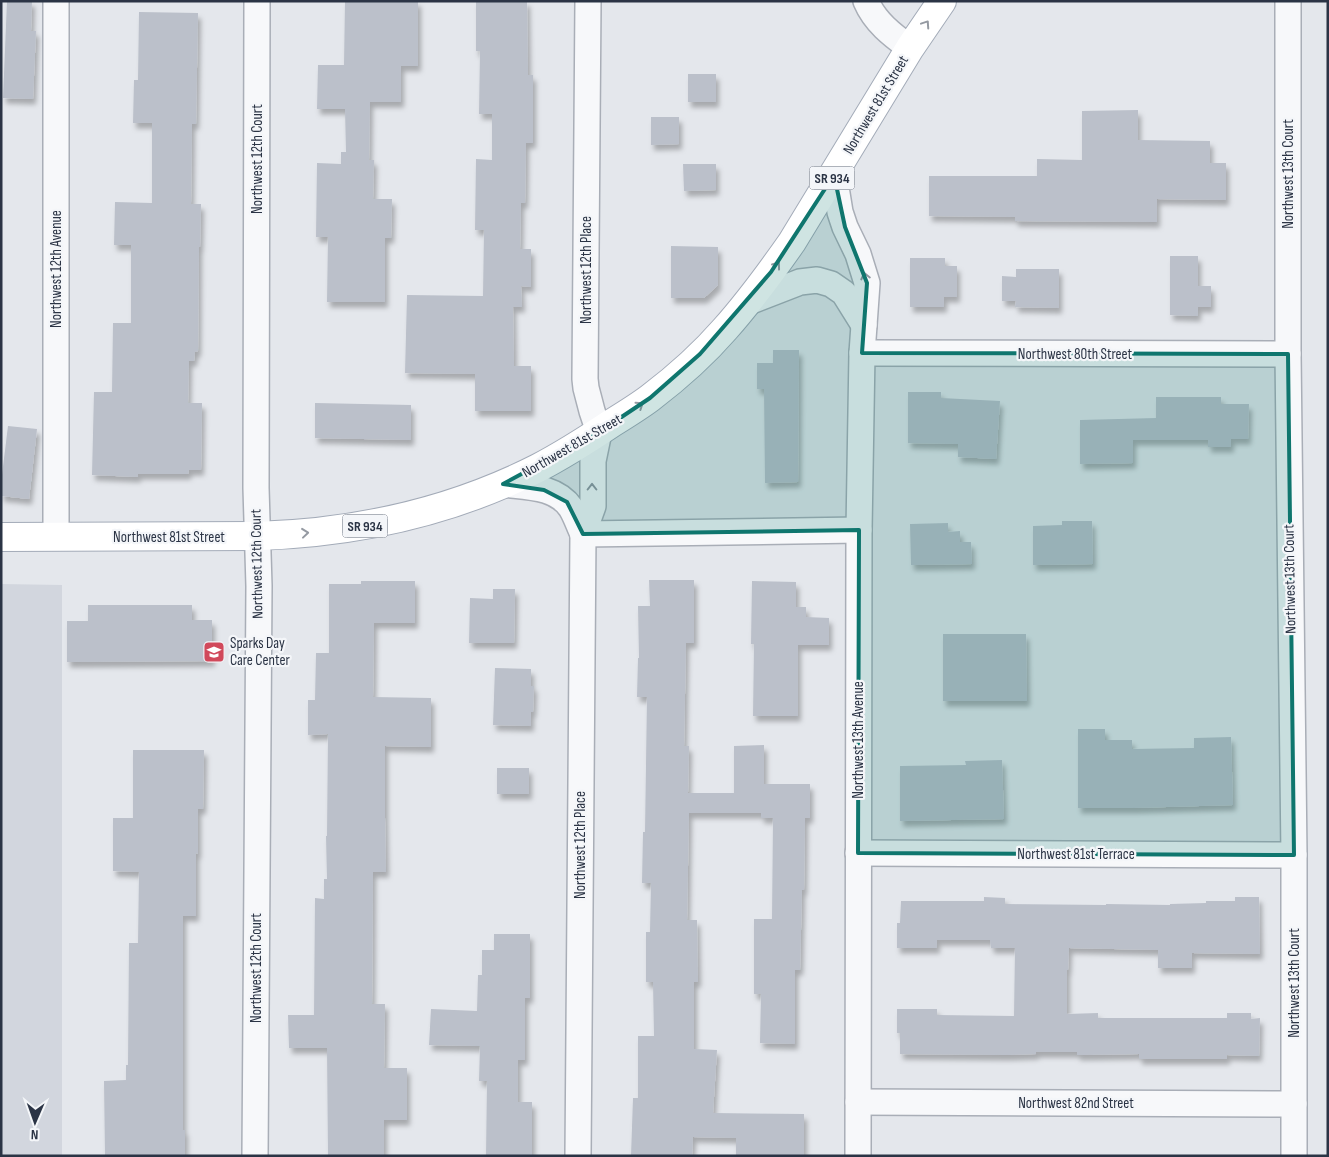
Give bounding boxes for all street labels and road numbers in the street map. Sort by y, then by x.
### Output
street label: Northwest 81st Street [839,52,913,158]
street label: Northwest 12th Court [248,104,267,214]
street label: Northwest 13th Court [1279,119,1298,229]
road number: SR 934 [810,167,854,190]
street label: Northwest 12th Avenue [47,210,66,328]
street label: Northwest 12th Place [577,216,596,324]
street label: Northwest 80th Street [1018,345,1133,364]
street label: Northwest 81st Street [519,410,626,482]
street label: Northwest 12th Court [247,509,267,619]
road number: SR 934 [342,514,388,538]
street label: Northwest 13th Court [1280,524,1300,634]
street label: Northwest 81st Street [113,528,225,547]
street label: Northwest 13th Avenue [849,681,868,799]
street label: Northwest 12th Place [571,791,590,899]
street label: Northwest 81st Terrace [1017,845,1135,864]
street label: Northwest 12th Court [247,913,266,1023]
street label: Northwest 13th Court [1285,928,1304,1038]
street label: Northwest 82nd Street [1018,1094,1134,1113]

